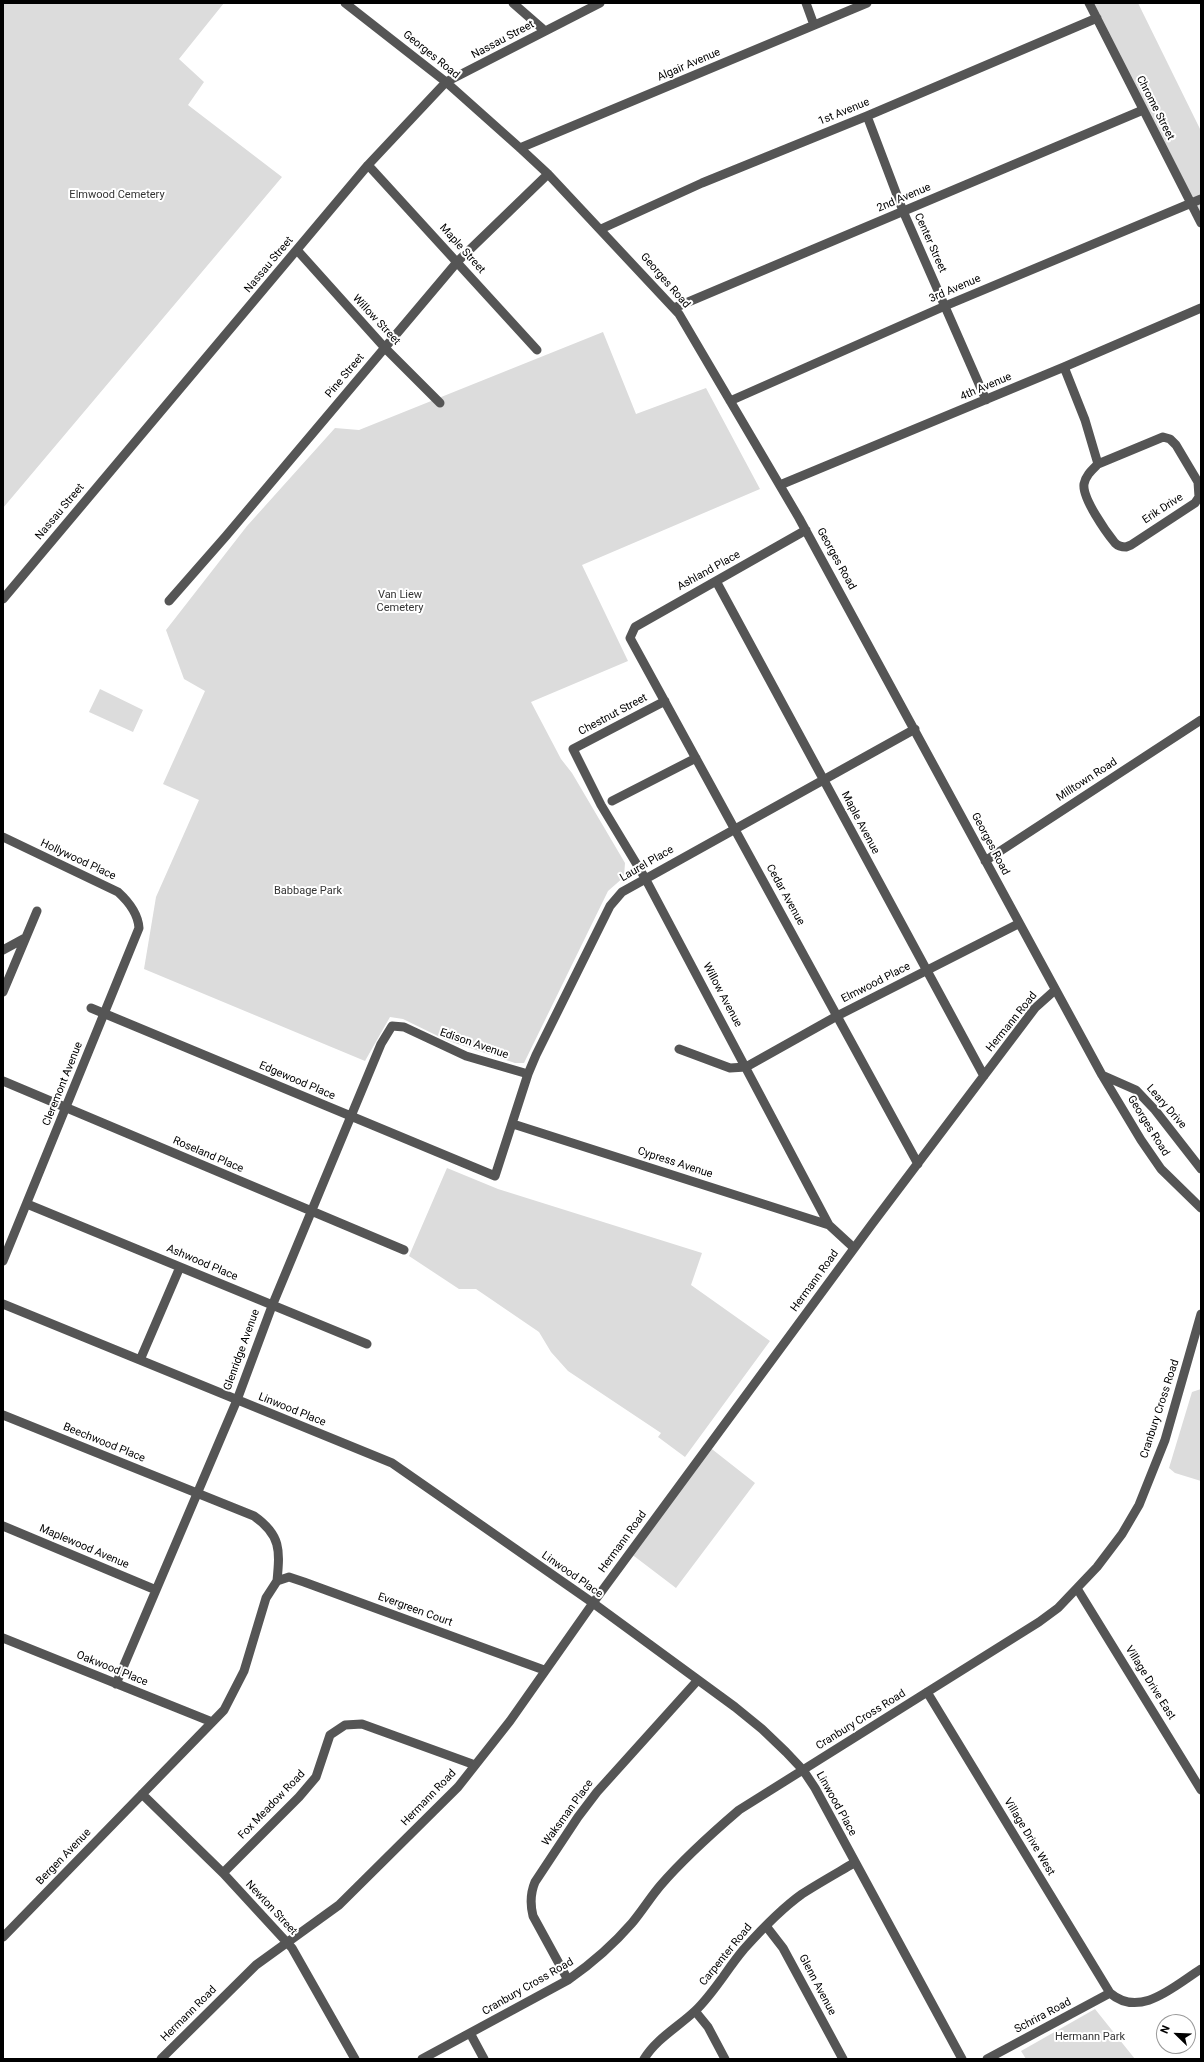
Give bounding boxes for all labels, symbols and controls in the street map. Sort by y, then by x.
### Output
street label: Nassau Street [469,18,537,62]
street label: Georges Road [400,28,462,82]
street label: Algair Avenue [656,46,722,84]
street label: Chrome Street [1133,74,1177,142]
street label: 1st Avenue [816,96,872,128]
street label: 2nd Avenue [875,181,933,215]
park label: Elmwood Cemetery [69,188,165,202]
street label: Center Street [911,211,949,275]
street label: Maple Street [436,222,488,276]
street label: Nassau Street [242,234,296,296]
street label: Georges Road [637,251,693,311]
street label: 3rd Avenue [927,272,983,306]
street label: Willow Street [349,292,403,348]
street label: Pine Street [323,351,367,401]
street label: 4th Avenue [958,370,1014,404]
street label: Nassau Street [33,481,87,543]
street label: Erik Drive [1140,491,1186,527]
street label: Georges Road [814,526,858,592]
street label: Ashland Place [675,548,743,594]
park label: Van Liew Cemetery [377,588,423,614]
street label: Chestnut Street [576,691,650,739]
street label: Milltown Road [1054,755,1120,805]
street label: Maple Avenue [838,789,882,857]
street label: Georges Road [968,810,1012,878]
street label: Hollywood Place [38,837,118,883]
street label: Laurel Place [618,843,676,885]
street label: Cedar Avenue [763,862,807,928]
park label: Babbage Park [274,884,342,898]
street label: Elmwood Place [839,960,913,1006]
street label: Willow Avenue [700,961,744,1029]
street label: Hermann Road [984,989,1040,1055]
street label: Edison Avenue [438,1026,510,1062]
street label: Cleremont Avenue [40,1040,86,1128]
street label: Edgewood Place [257,1059,337,1103]
street label: Leary Drive [1143,1082,1189,1132]
street label: Georges Road [1124,1093,1172,1159]
street label: Roseland Place [171,1134,245,1176]
street label: Cypress Avenue [636,1145,714,1181]
street label: Ashwood Place [165,1242,239,1284]
street label: Hermann Road [788,1248,842,1314]
street label: Glenridge Avenue [221,1308,263,1392]
street label: Cranbury Cross Road [1138,1358,1182,1460]
street label: Linwood Place [256,1390,328,1430]
street label: Beechwood Place [61,1421,147,1465]
street label: Hermann Road [596,1509,650,1575]
street label: Maplewood Avenue [37,1522,131,1572]
street label: Linwood Place [539,1549,605,1601]
street label: Evergreen Court [376,1590,454,1630]
street label: Village Drive East [1122,1644,1178,1722]
street label: Oakwood Place [74,1649,150,1689]
street label: Cranbury Cross Road [814,1687,908,1753]
street label: Hermann Road [399,1767,459,1829]
street label: Fox Meadow Road [236,1768,308,1842]
street label: Linwood Place [813,1769,859,1839]
street label: Waksman Place [540,1777,596,1849]
street label: Village Drive West [1001,1796,1057,1878]
street label: Bergen Avenue [34,1826,94,1888]
street label: Newton Street [242,1878,300,1938]
street label: Carpenter Road [697,1921,755,1989]
street label: Glenn Avenue [795,1952,839,2018]
street label: Cranbury Cross Road [480,1956,576,2018]
street label: Hermann Road [158,1983,220,2045]
street label: Schrira Road [1012,1996,1074,2036]
north arrow [1156,2014,1196,2054]
text: N [1158,2023,1173,2036]
park label: Hermann Park [1055,2030,1125,2044]

